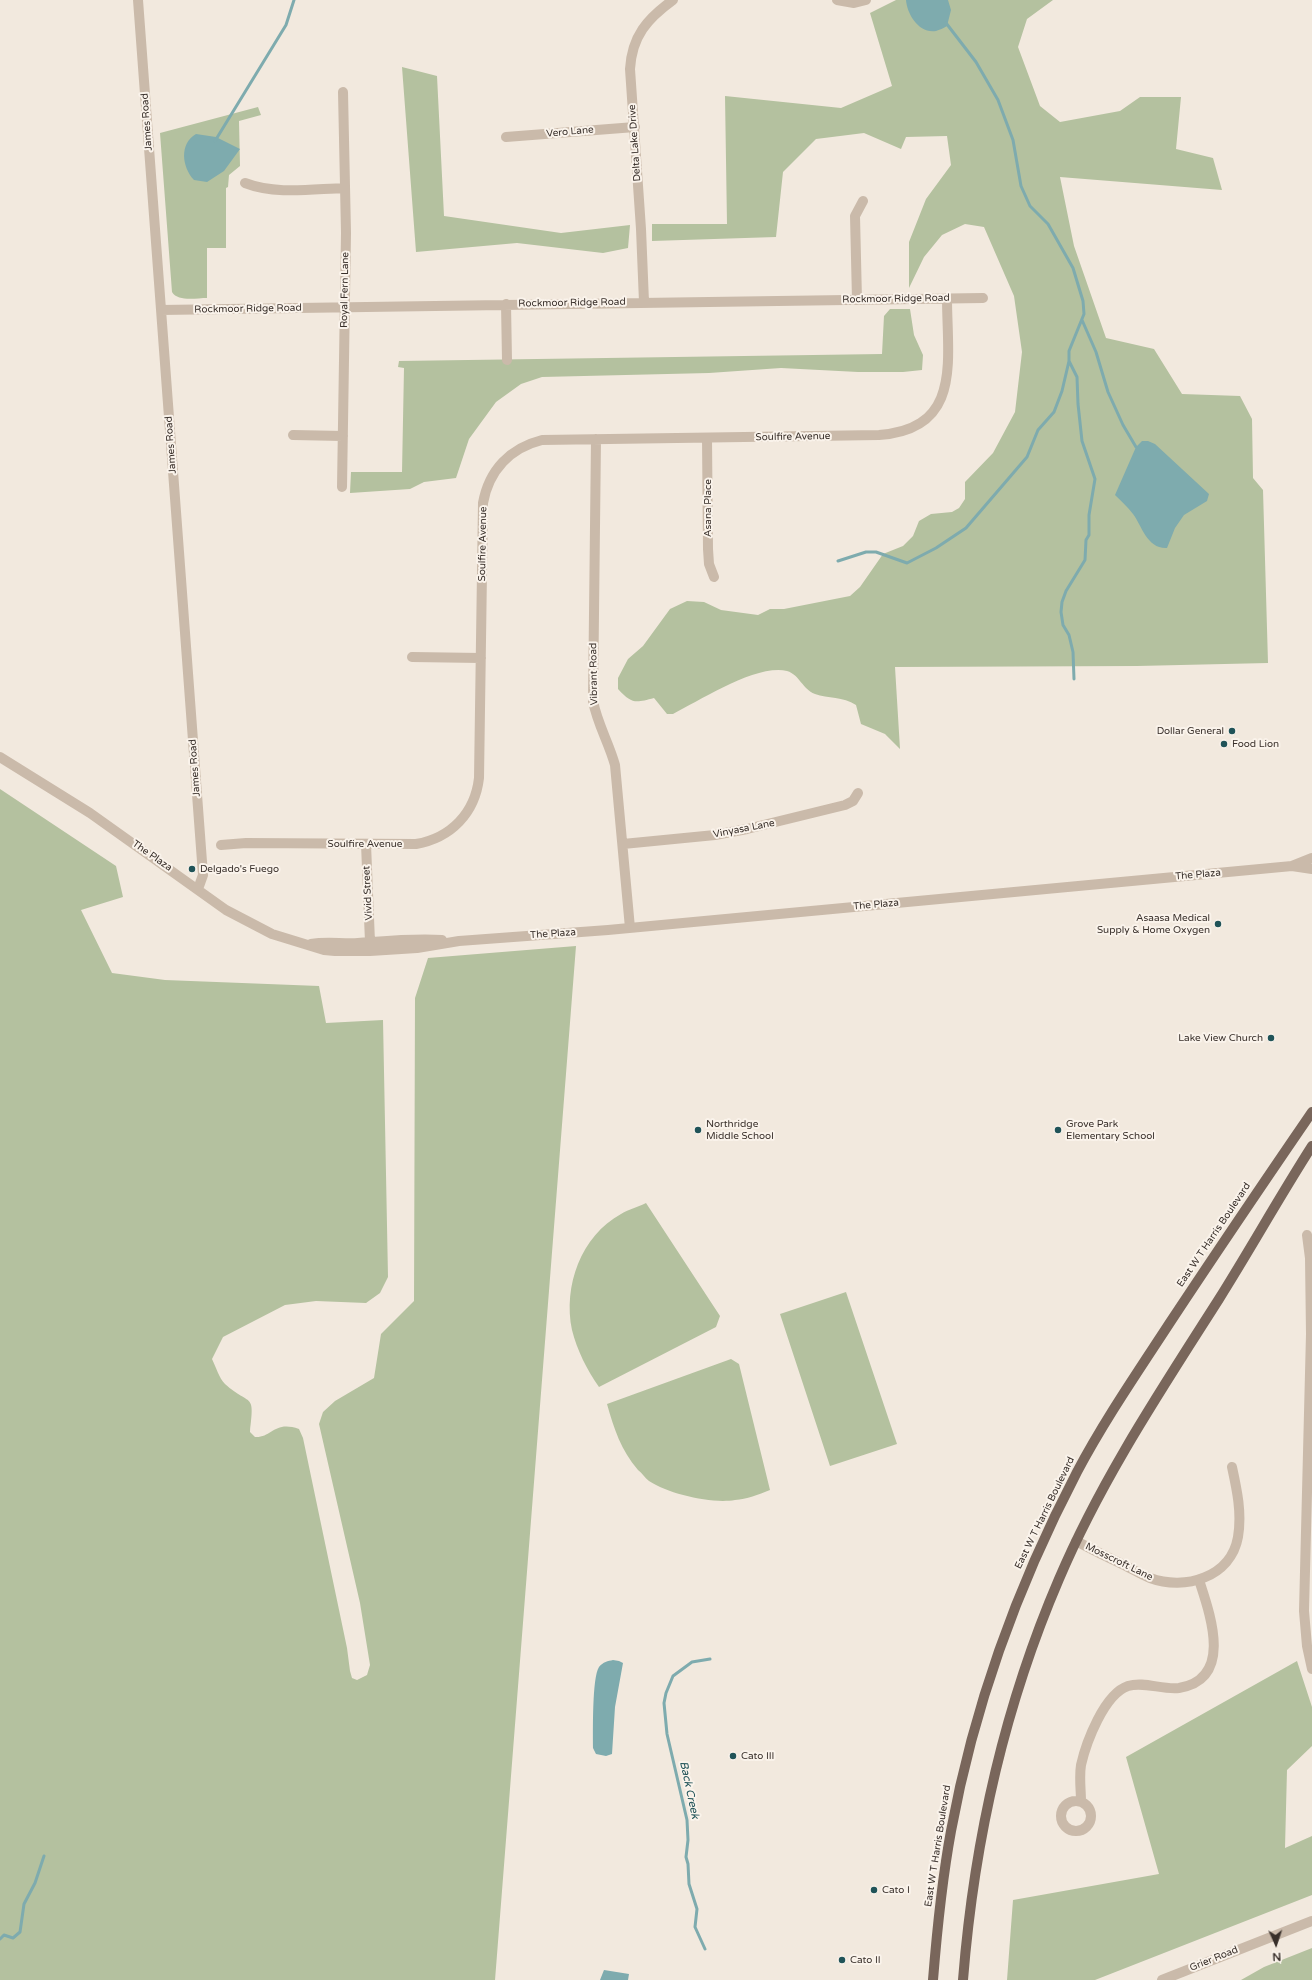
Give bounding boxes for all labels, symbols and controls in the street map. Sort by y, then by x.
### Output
street label: James Road [139,93,155,151]
street label: Delta Lake Drive [626,104,644,182]
street label: Vero Lane [546,124,594,140]
street label: Royal Fern Lane [338,252,352,328]
street label: Rockmoor Ridge Road [842,292,950,306]
street label: Rockmoor Ridge Road [518,296,626,310]
street label: Rockmoor Ridge Road [194,302,302,316]
street label: James Road [163,416,179,474]
street label: Soulfire Avenue [755,430,831,444]
street label: Asana Place [702,479,714,537]
street label: Soulfire Avenue [476,506,490,582]
street label: Vibrant Road [587,643,601,705]
place label: Dollar General [1157,725,1224,737]
marker: Dollar General [1227,726,1237,736]
place label: Food Lion [1232,738,1279,750]
street label: James Road [187,739,203,797]
marker: Food Lion [1219,739,1229,749]
street label: Vinyasa Lane [712,817,776,841]
street label: The Plaza [130,838,174,874]
street label: Soulfire Avenue [328,838,402,850]
place label: Delgado's Fuego [200,863,279,875]
marker: Delgado's Fuego [187,864,197,874]
street label: Vivid Street [361,865,375,921]
street label: The Plaza [1175,867,1221,883]
street label: The Plaza [853,897,899,913]
place label: Asaasa Medical Supply & Home Oxygen [1097,912,1210,936]
marker: Asaasa Medical Supply & Home Oxygen [1213,919,1223,929]
street label: The Plaza [530,926,576,942]
place label: Lake View Church [1178,1032,1263,1044]
marker: Lake View Church [1266,1033,1276,1043]
place label: Northridge Middle School [706,1118,774,1142]
place label: Grove Park Elementary School [1066,1118,1155,1142]
marker: Northridge Middle School [693,1125,703,1135]
marker: Grove Park Elementary School [1053,1125,1063,1135]
street label: East W T Harris Boulevard [1175,1181,1253,1289]
street label: East W T Harris Boulevard [1013,1455,1077,1571]
street label: Mosscroft Lane [1083,1540,1155,1584]
place label: Cato III [741,1750,774,1762]
marker: Cato III [728,1751,738,1761]
water label: Back Creek [676,1760,702,1820]
street label: East W T Harris Boulevard [922,1784,954,1908]
place label: Cato I [882,1884,910,1896]
marker: Cato I [869,1885,879,1895]
north arrow [1256,1924,1296,1964]
street label: Grier Road [1188,1944,1240,1974]
text: N [1272,1950,1281,1963]
place label: Cato II [850,1954,881,1966]
marker: Cato II [837,1955,847,1965]

